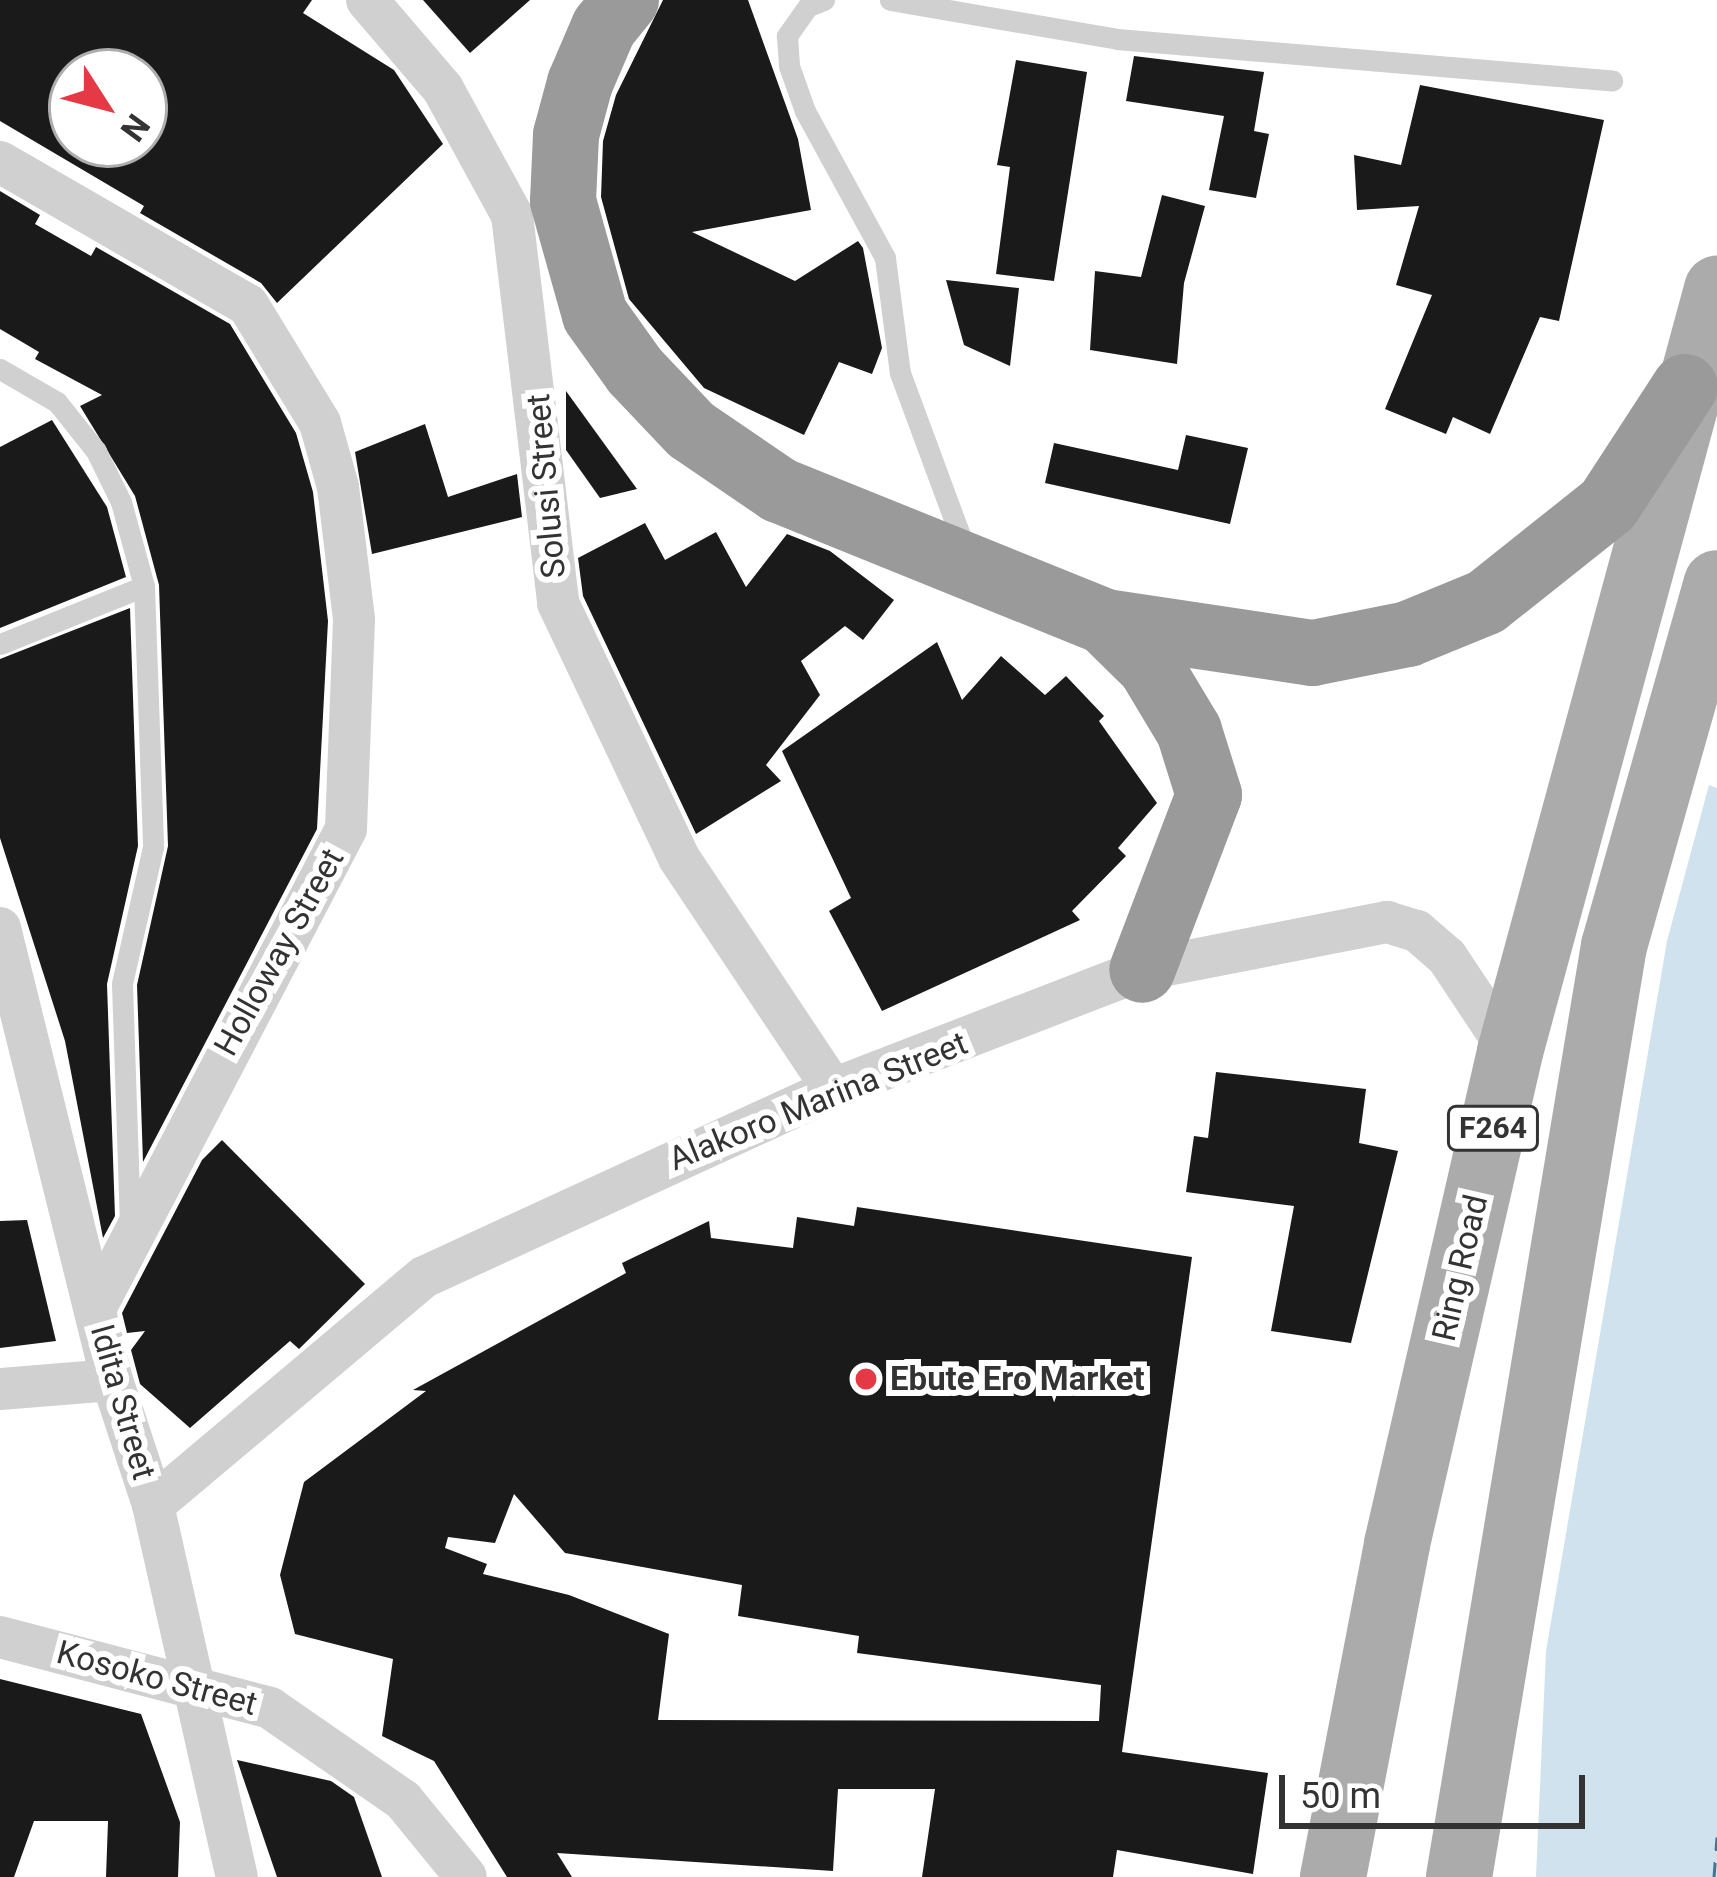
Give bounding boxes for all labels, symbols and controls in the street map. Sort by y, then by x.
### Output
north arrow [48,48,168,168]
text: N [112,107,158,149]
street label: Solusi Street [518,392,574,580]
street label: Holloway Street [206,842,352,1062]
street label: Alakoro Marina Street [663,1023,973,1179]
road number: F264 [1445,1104,1541,1152]
street label: Ring Road [1424,1191,1496,1345]
street label: Idita Street [82,1320,164,1484]
place label: Ebute Ero Market [890,1359,1145,1399]
marker: Ebute Ero Market [853,1366,879,1392]
street label: Kosoko Street [53,1632,261,1724]
scale bar [1285,1751,1591,1825]
text: 50 m [1300,1775,1381,1817]

